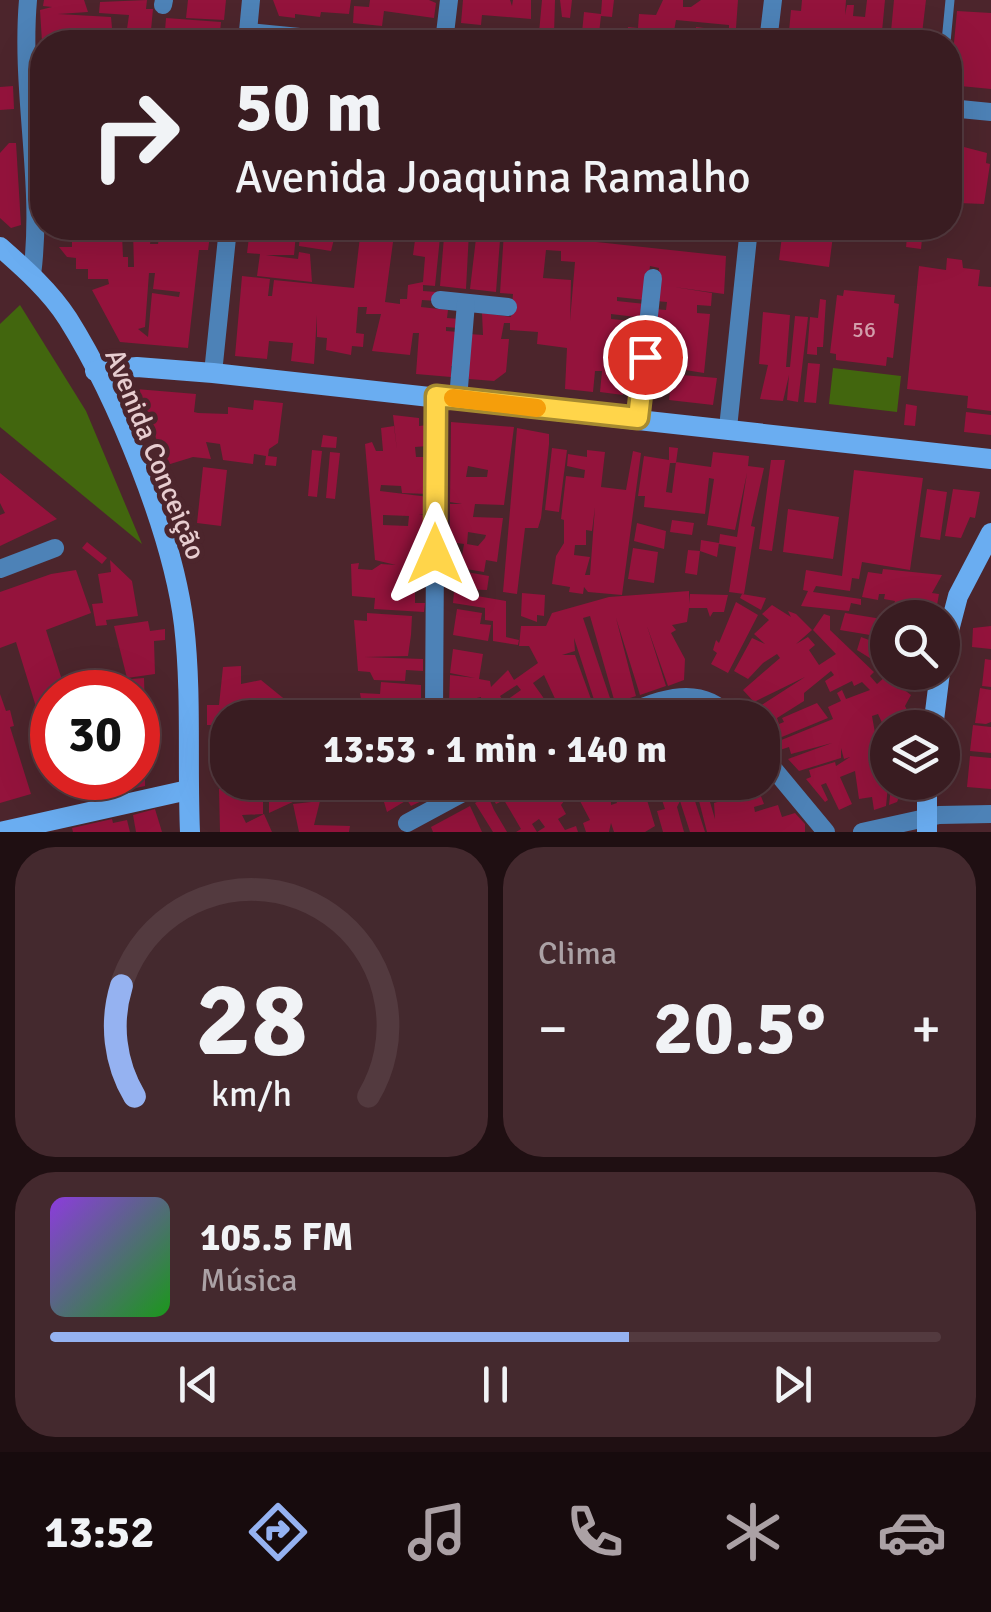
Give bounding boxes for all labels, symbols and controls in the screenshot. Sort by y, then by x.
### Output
text: 50 m [235,64,383,150]
icon: right [70,70,200,200]
text: Avenida Joaquina Ramalho [235,150,751,205]
pin [603,315,688,400]
house number: 56 [852,316,876,343]
icon: arrive [618,330,673,385]
street label: Avenida Conceição [97,344,213,565]
position arrow [383,502,487,606]
map controls [870,600,960,800]
button: search [870,600,960,690]
speed limit sign: 30 [30,670,160,800]
button: layers [870,710,960,800]
text: 13:53 · 1 min · 140 m [323,726,667,773]
text: Clima [538,934,617,973]
text: 28 [195,956,308,1084]
text: 20.5° [653,982,826,1075]
text: − [538,995,568,1063]
text: + [911,995,941,1063]
text: km/h [211,1072,292,1116]
text: 105.5 FM [200,1214,353,1261]
text: Música [200,1261,297,1300]
icon: previous [171,1357,226,1412]
icon: pause [468,1357,523,1412]
icon: next [765,1357,820,1412]
icon: directions [243,1497,313,1567]
icon: music [402,1497,472,1567]
icon: phone [560,1497,630,1567]
icon: climate [718,1497,788,1567]
icon: car [877,1497,947,1567]
text: 13:52 [44,1505,155,1560]

